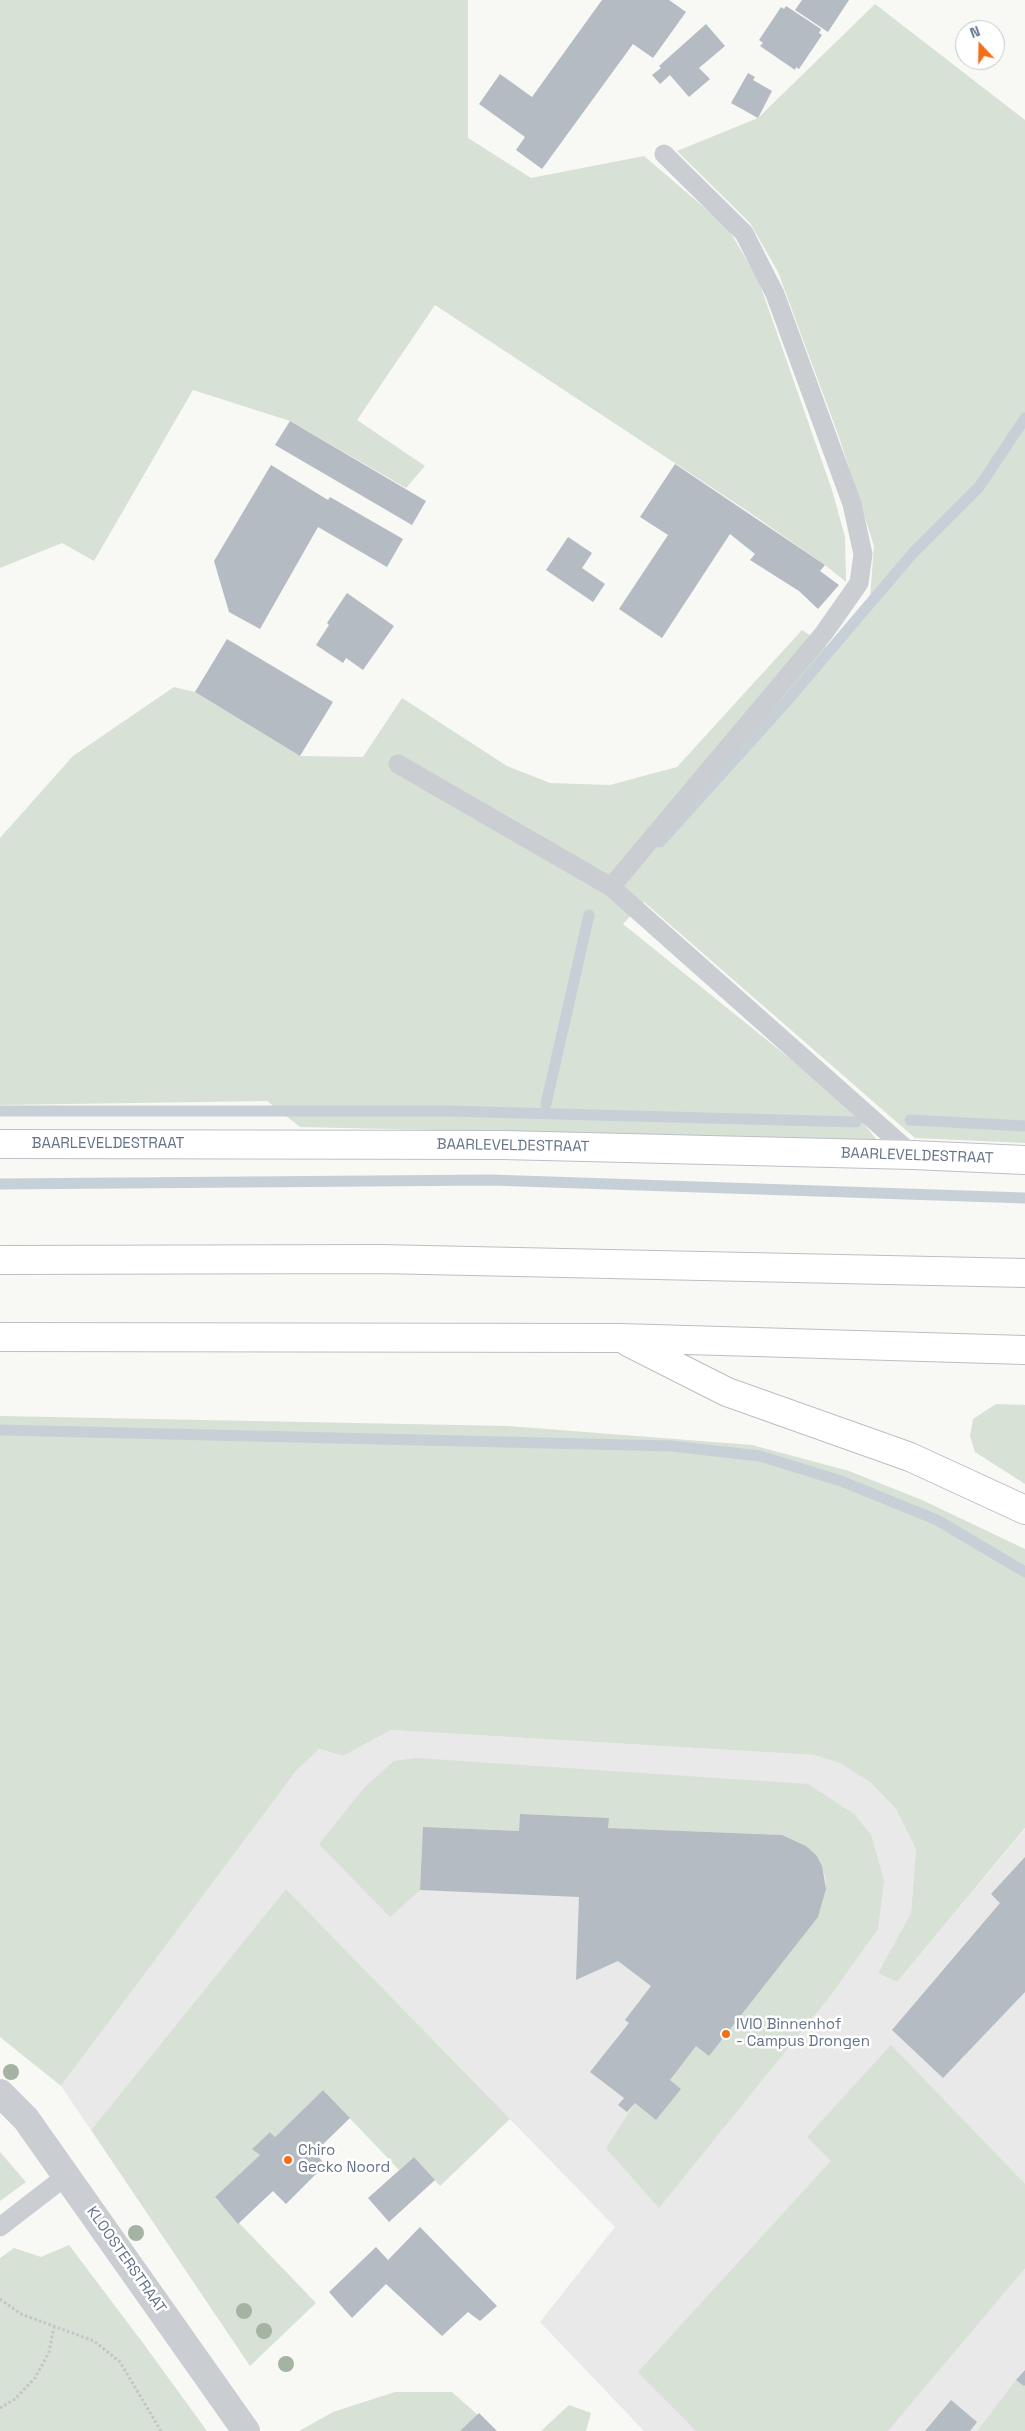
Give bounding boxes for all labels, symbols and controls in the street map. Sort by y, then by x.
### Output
north arrow [955,20,1005,70]
text: N [967,22,983,42]
street label: BAARLEVELDESTRAAT [32,1135,184,1153]
street label: BAARLEVELDESTRAAT [436,1136,590,1156]
street label: BAARLEVELDESTRAAT [840,1144,994,1168]
place label: IVIO Binnenhof - Campus Drongen [736,2016,870,2051]
marker: IVIO Binnenhof - Campus Drongen [720,2028,732,2040]
place label: Chiro Gecko Noord [298,2142,390,2177]
marker: Chiro Gecko Noord [282,2154,294,2166]
street label: KLOOSTERSTRAAT [82,2203,170,2317]

